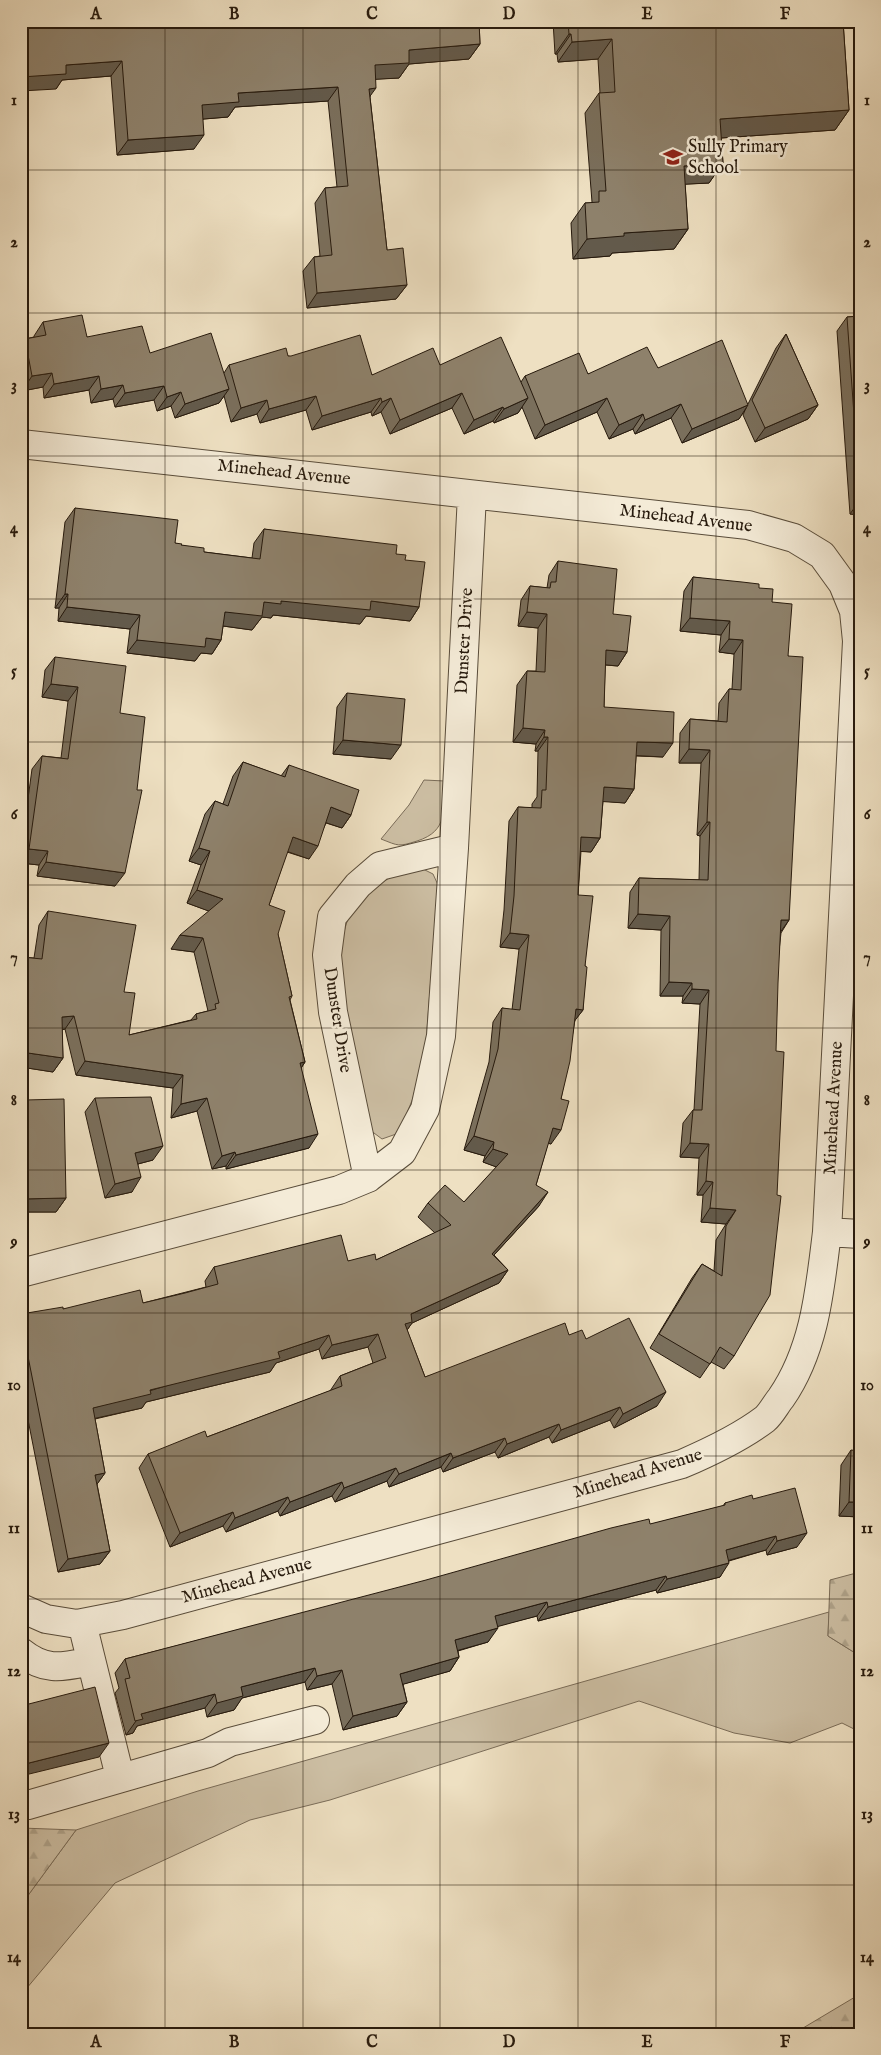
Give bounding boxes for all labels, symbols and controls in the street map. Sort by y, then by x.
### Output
text: A [90,5,103,25]
text: B [229,5,240,25]
text: C [366,5,378,25]
text: D [503,5,516,25]
text: E [641,5,653,25]
text: F [780,5,791,25]
text: 1 [11,91,17,111]
text: 1 [864,91,870,111]
place label: Sully Primary School [688,136,788,180]
school or university icon: Sully Primary School [662,146,684,168]
text: 2 [10,233,18,253]
text: 2 [863,233,871,253]
text: 3 [11,376,17,396]
text: 3 [864,376,870,396]
street label: Minehead Avenue [216,455,352,491]
street label: Minehead Avenue [618,499,754,539]
text: 4 [10,519,19,539]
text: 4 [863,519,872,539]
street label: Dunster Drive [451,587,479,695]
text: 5 [11,662,17,682]
text: 5 [864,662,870,682]
text: 6 [11,805,19,825]
text: 6 [864,805,872,825]
text: 7 [10,948,18,968]
text: 7 [863,948,871,968]
street label: Dunster Drive [317,966,357,1074]
street label: Minehead Avenue [819,1041,849,1175]
text: 8 [11,1091,17,1111]
text: 8 [864,1091,870,1111]
text: 9 [10,1233,18,1253]
text: 9 [863,1233,871,1253]
text: 10 [7,1376,21,1396]
text: 10 [860,1376,874,1396]
street label: Minehead Avenue [571,1443,705,1505]
text: 11 [8,1519,20,1539]
text: 11 [861,1519,873,1539]
street label: Minehead Avenue [179,1553,315,1609]
text: 12 [7,1662,21,1682]
text: 12 [860,1662,874,1682]
text: 13 [8,1805,20,1825]
text: 13 [861,1805,873,1825]
text: 14 [7,1948,22,1968]
text: 14 [860,1948,875,1968]
text: A [90,2033,103,2053]
text: B [229,2033,240,2053]
text: C [366,2033,378,2053]
text: D [503,2033,516,2053]
text: E [641,2033,653,2053]
text: F [780,2033,791,2053]

